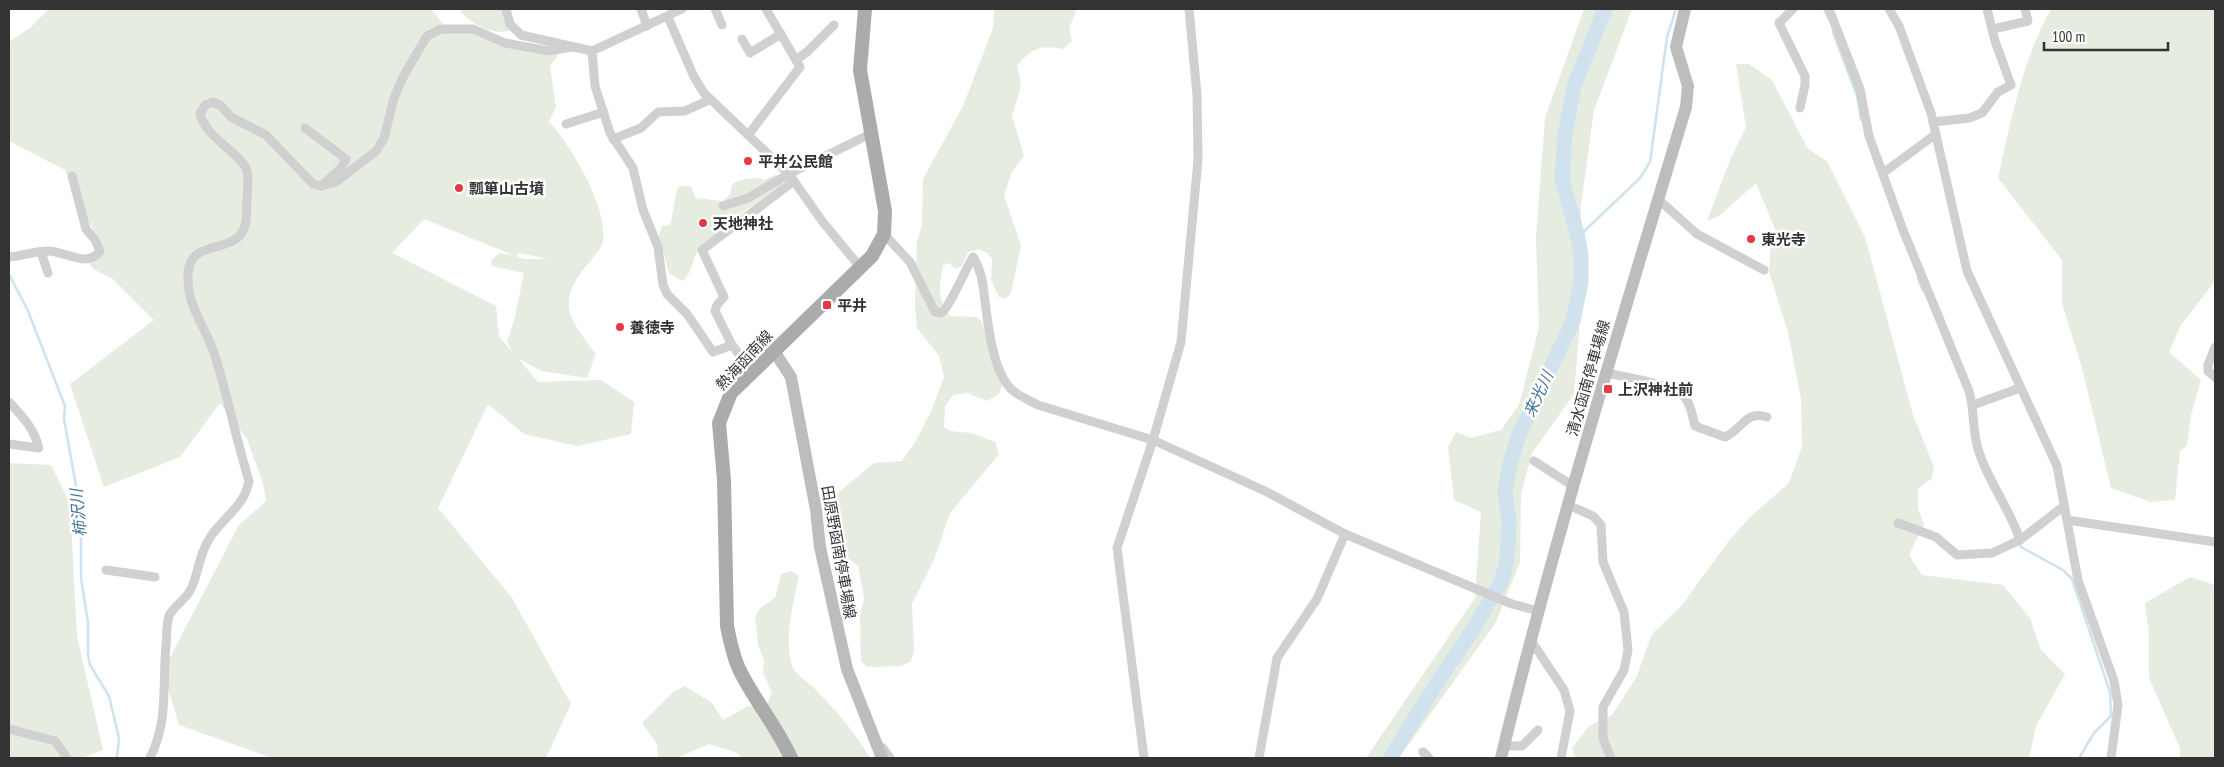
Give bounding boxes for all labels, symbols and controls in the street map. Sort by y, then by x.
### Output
scale bar [2044,20,2168,52]
text: 100 m [2052,27,2085,46]
place label: 平井公民館 [758,152,833,171]
marker: 平井公民館 [742,155,754,167]
place label: 瓢箪山古墳 [469,179,544,198]
marker: 瓢箪山古墳 [453,182,465,194]
place label: 天地神社 [713,214,773,233]
marker: 天地神社 [697,217,709,229]
place label: 東光寺 [1761,230,1806,249]
marker: 東光寺 [1745,233,1757,245]
place label: 平井 [837,296,867,315]
marker: 平井 [821,299,833,311]
place label: 養徳寺 [630,318,675,337]
street label: 清水函南停車場線 [1562,318,1614,438]
marker: 養徳寺 [614,321,626,333]
street label: 熱海函南線 [711,326,777,394]
water label: 来光川 [1519,366,1558,420]
place label: 上沢神社前 [1618,380,1693,399]
marker: 上沢神社前 [1602,383,1614,395]
street label: 田原野函南停車場線 [818,484,860,620]
water label: 柿沢川 [66,486,90,538]

